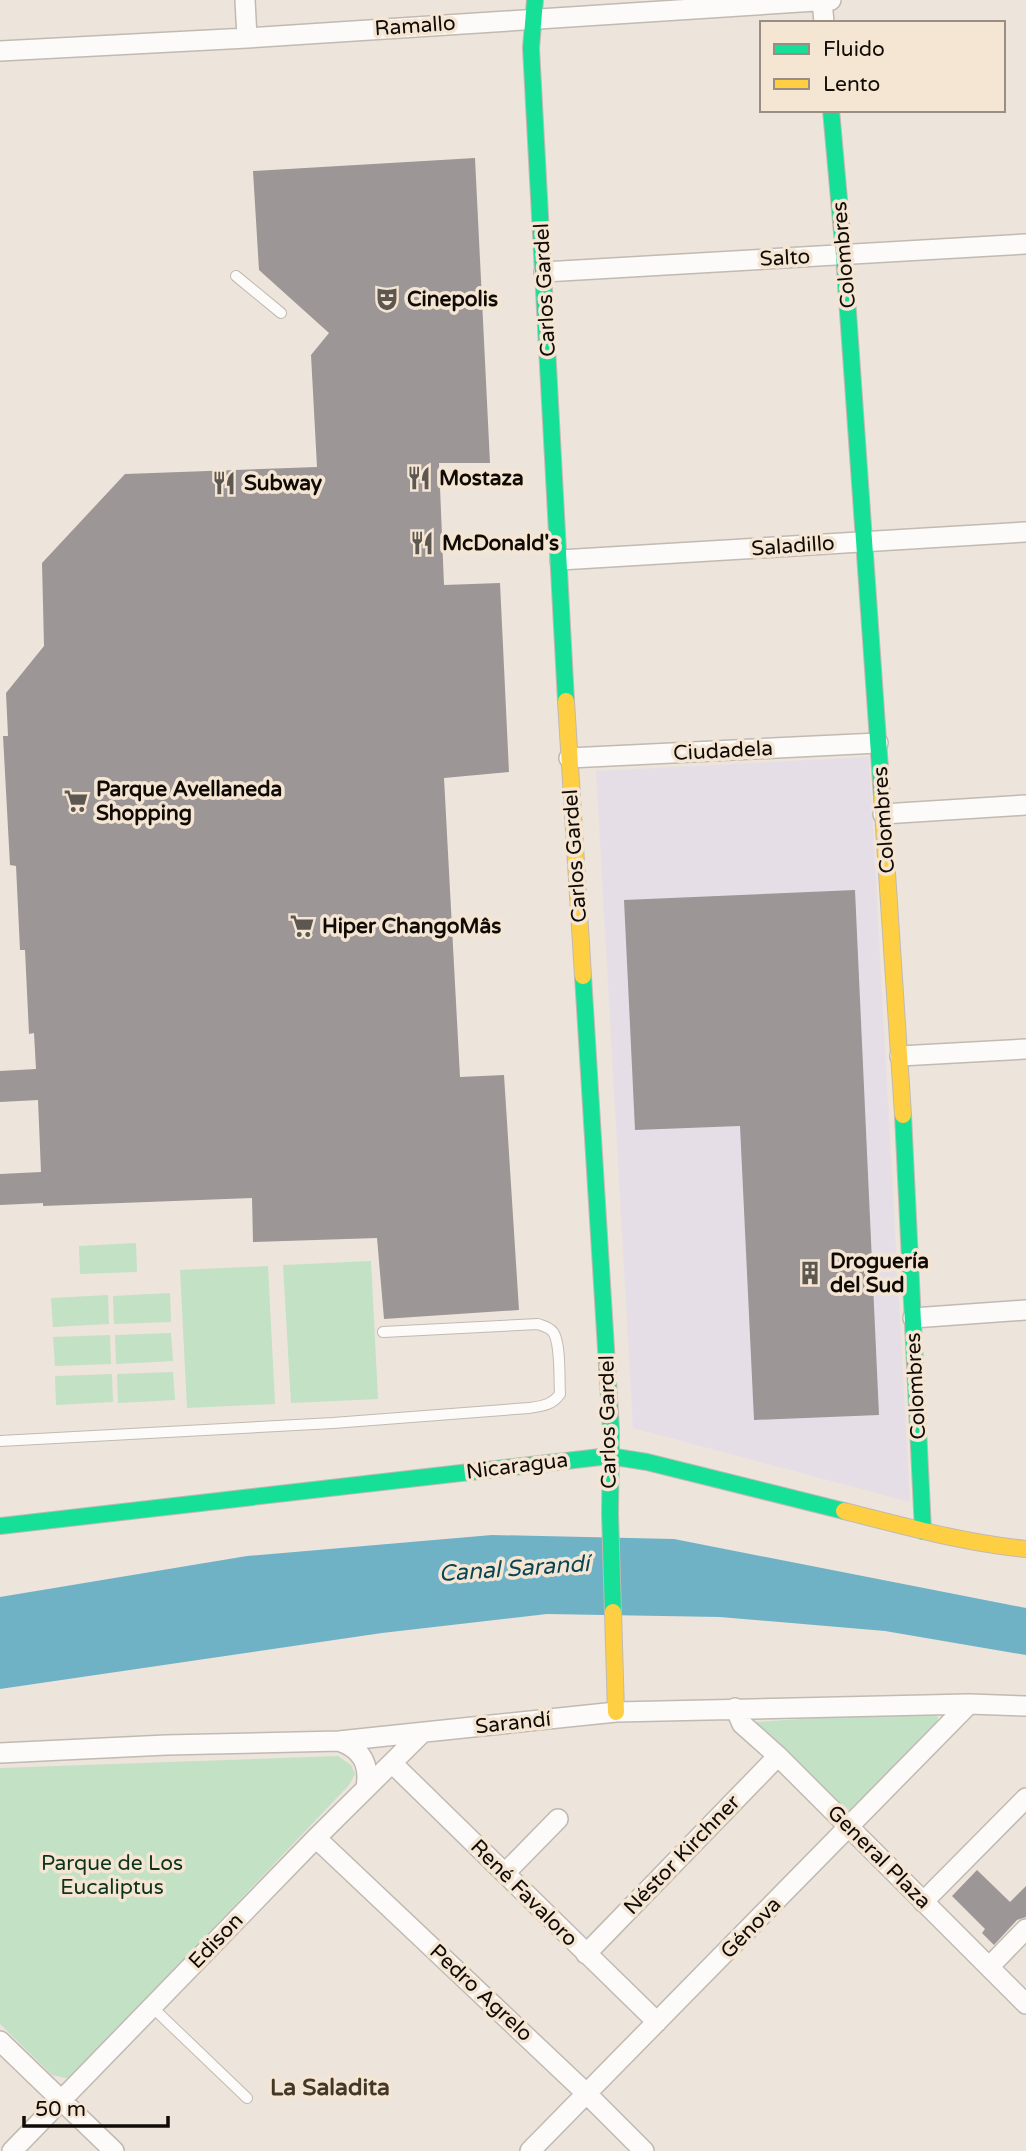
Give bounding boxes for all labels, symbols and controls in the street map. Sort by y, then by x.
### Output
street label: Ramallo [374,11,456,41]
legend [760,21,1005,112]
text: Fluido [823,37,885,62]
text: Lento [823,72,880,97]
street label: Colombres [827,200,861,310]
street label: Carlos Gardel [529,223,561,357]
street label: Salto [759,244,811,272]
theatre icon: Cinepolis [373,285,401,313]
place label: Cinepolis [407,287,498,312]
restaurant icon: Mostaza [405,464,433,492]
place label: Mostaza [439,466,524,491]
restaurant icon: Subway [210,469,238,497]
place label: Subway [244,471,323,496]
restaurant icon: McDonald's [408,529,436,557]
place label: McDonald's [442,531,559,556]
street label: Saladillo [750,531,836,561]
street label: Ciudadela [672,736,774,766]
street label: Colombres [868,766,900,874]
place label: Parque Avellaneda Shopping [96,777,282,826]
supermarket icon: Parque Avellaneda Shopping [62,787,90,815]
street label: Carlos Gardel [558,788,592,924]
supermarket icon: Hiper ChangoMâs [288,912,316,940]
place label: Hiper ChangoMâs [322,914,501,939]
place label: Droguería del Sud [830,1249,929,1298]
building icon: Droguería del Sud [796,1259,824,1287]
street label: Colombres [901,1332,931,1440]
street label: Carlos Gardel [594,1355,622,1489]
street label: Nicaragua [465,1447,569,1485]
water label: Canal Sarandí [438,1549,594,1588]
street label: Sarandí [474,1707,552,1739]
street label: Néstor Kirchner [619,1790,745,1920]
street label: General Plaza [822,1800,936,1914]
street label: René Favaloro [465,1834,583,1952]
park label: Parque de Los Eucaliptus [41,1851,183,1900]
street label: Génova [716,1892,786,1964]
street label: Edison [184,1908,248,1974]
street label: Pedro Agrelo [425,1939,537,2047]
district label: La Saladita [270,2074,390,2102]
scale bar [24,2084,168,2128]
text: 50 m [35,2097,86,2122]

